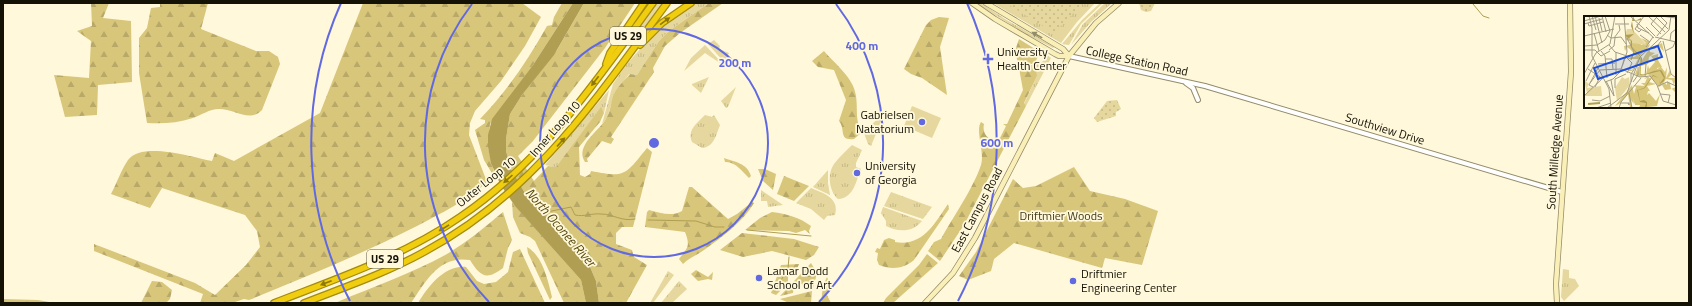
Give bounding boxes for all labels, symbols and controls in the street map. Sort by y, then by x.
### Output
inset map [1584,16,1676,108]
one-way arrow [660,17,670,25]
road number: US 29 [610,27,646,45]
one-way arrow [1031,31,1043,38]
text: 400 m [846,36,878,55]
street label: College Station Road [1084,40,1190,81]
place label: University Health Center [997,42,1066,75]
text: 200 m [719,53,751,72]
marker: University Health Center [982,53,994,65]
one-way arrow [591,76,599,87]
street label: South Milledge Avenue [1541,94,1568,210]
street label: Inner Loop 10 [525,96,585,161]
place label: Gabrielsen Natatorium [856,105,914,138]
street label: Southview Drive [1343,107,1427,150]
marker: Gabrielsen Natatorium [917,117,927,127]
text: 600 m [981,133,1013,152]
centre of rings [647,136,661,150]
one-way arrow [556,137,565,147]
street label: Outer Loop 10 [452,151,520,212]
place label: University of Georgia [865,156,917,189]
street label: East Campus Road [946,164,1007,256]
marker: University of Georgia [852,168,862,178]
one-way arrow [504,174,513,183]
water label: North Oconee River [521,183,602,272]
park label: Driftmier Woods [1019,206,1103,225]
one-way arrow [438,224,450,231]
road number: US 29 [367,250,403,268]
place label: Lamar Dodd School of Art [767,261,833,294]
place label: Driftmier Engineering Center [1081,264,1177,297]
marker: Lamar Dodd School of Art [754,273,764,283]
marker: Driftmier Engineering Center [1068,276,1078,286]
one-way arrow [320,280,332,286]

